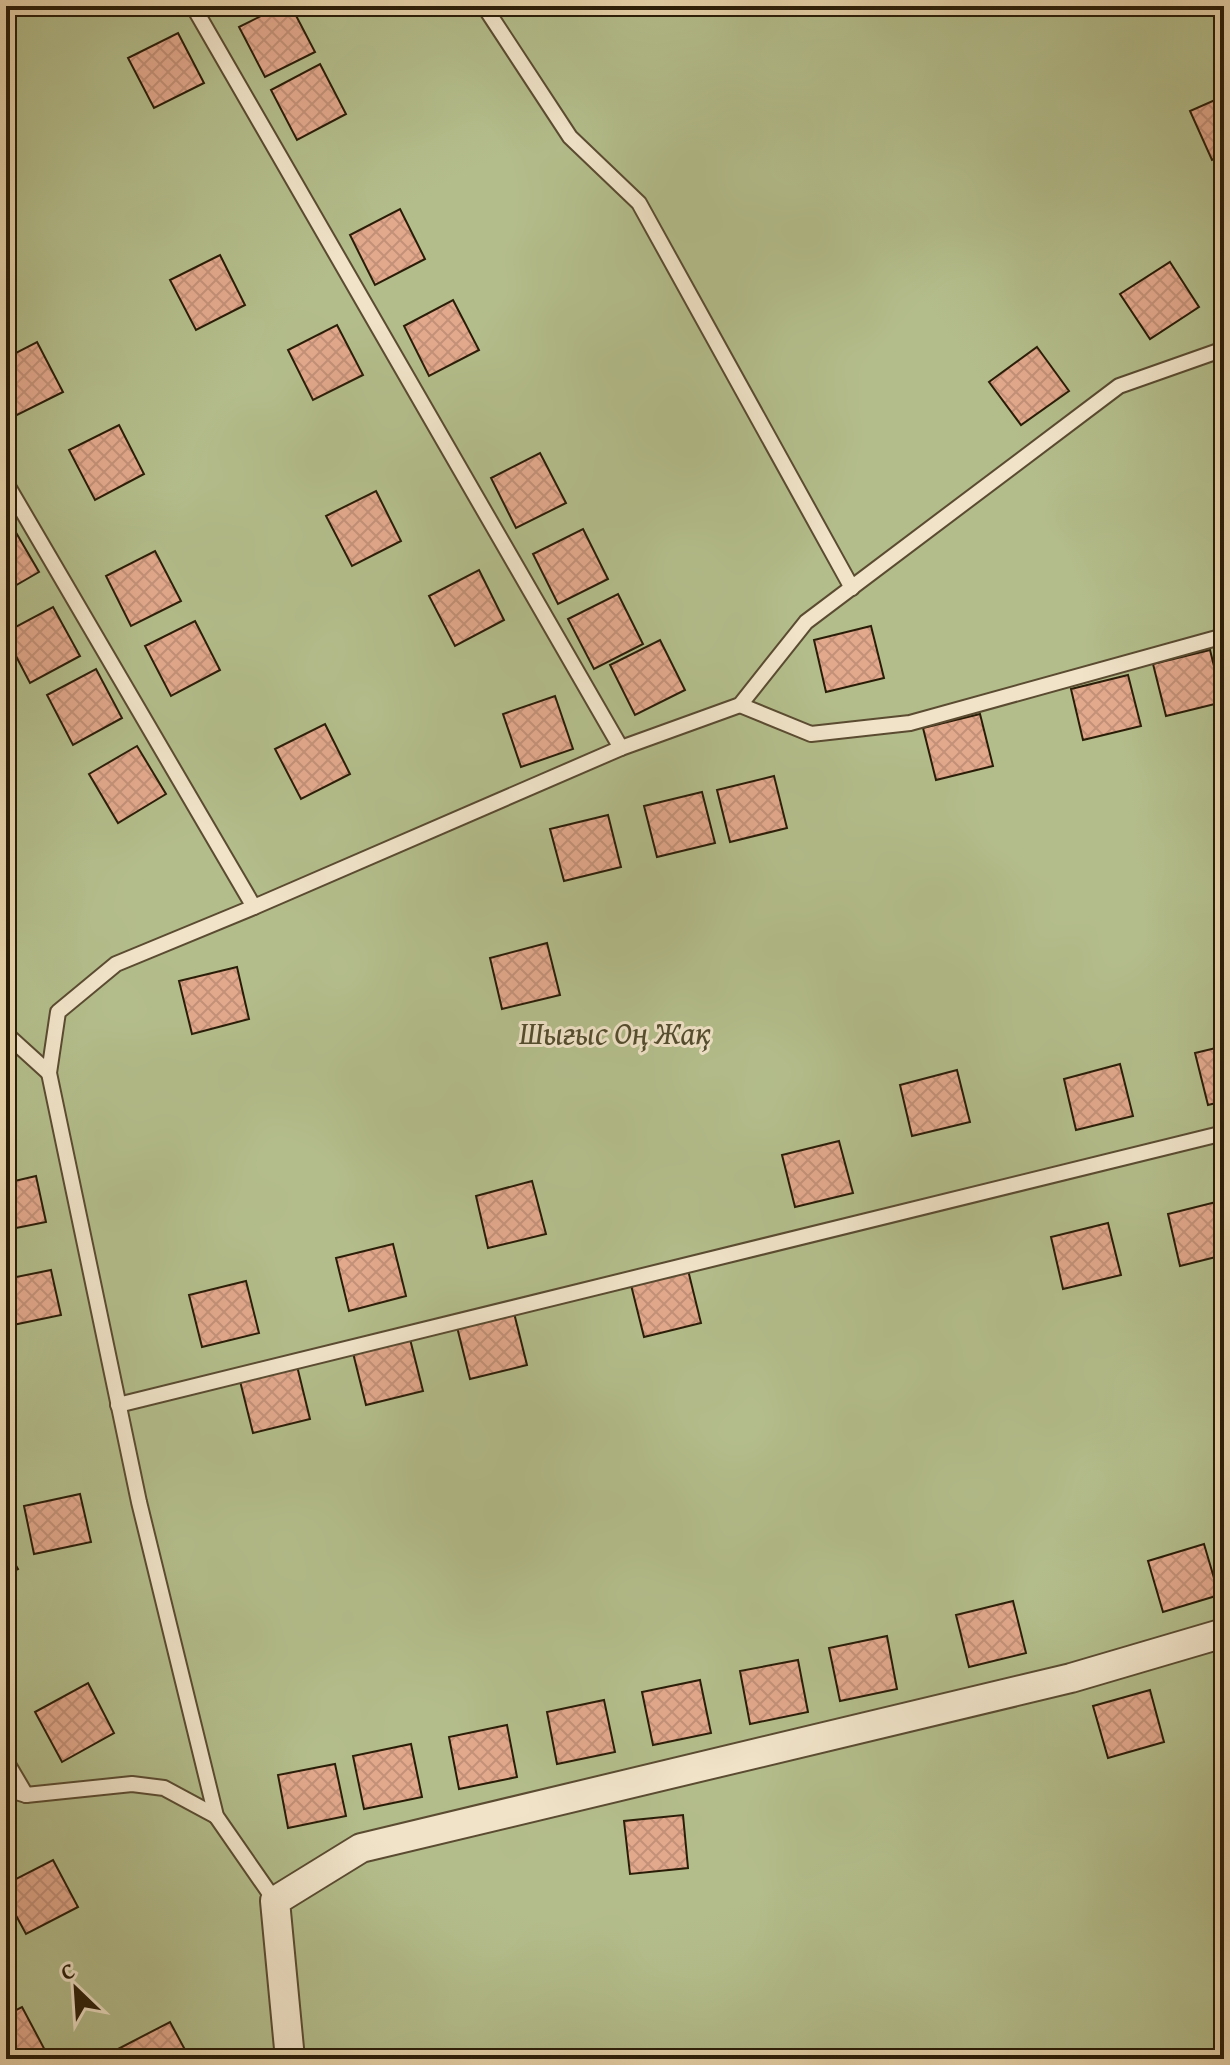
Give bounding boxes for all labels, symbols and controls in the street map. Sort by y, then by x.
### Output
park label: Шығыс Оң Жақ [519,1009,711,1056]
north arrow [36,1949,116,2029]
text: С [55,1954,80,1988]

